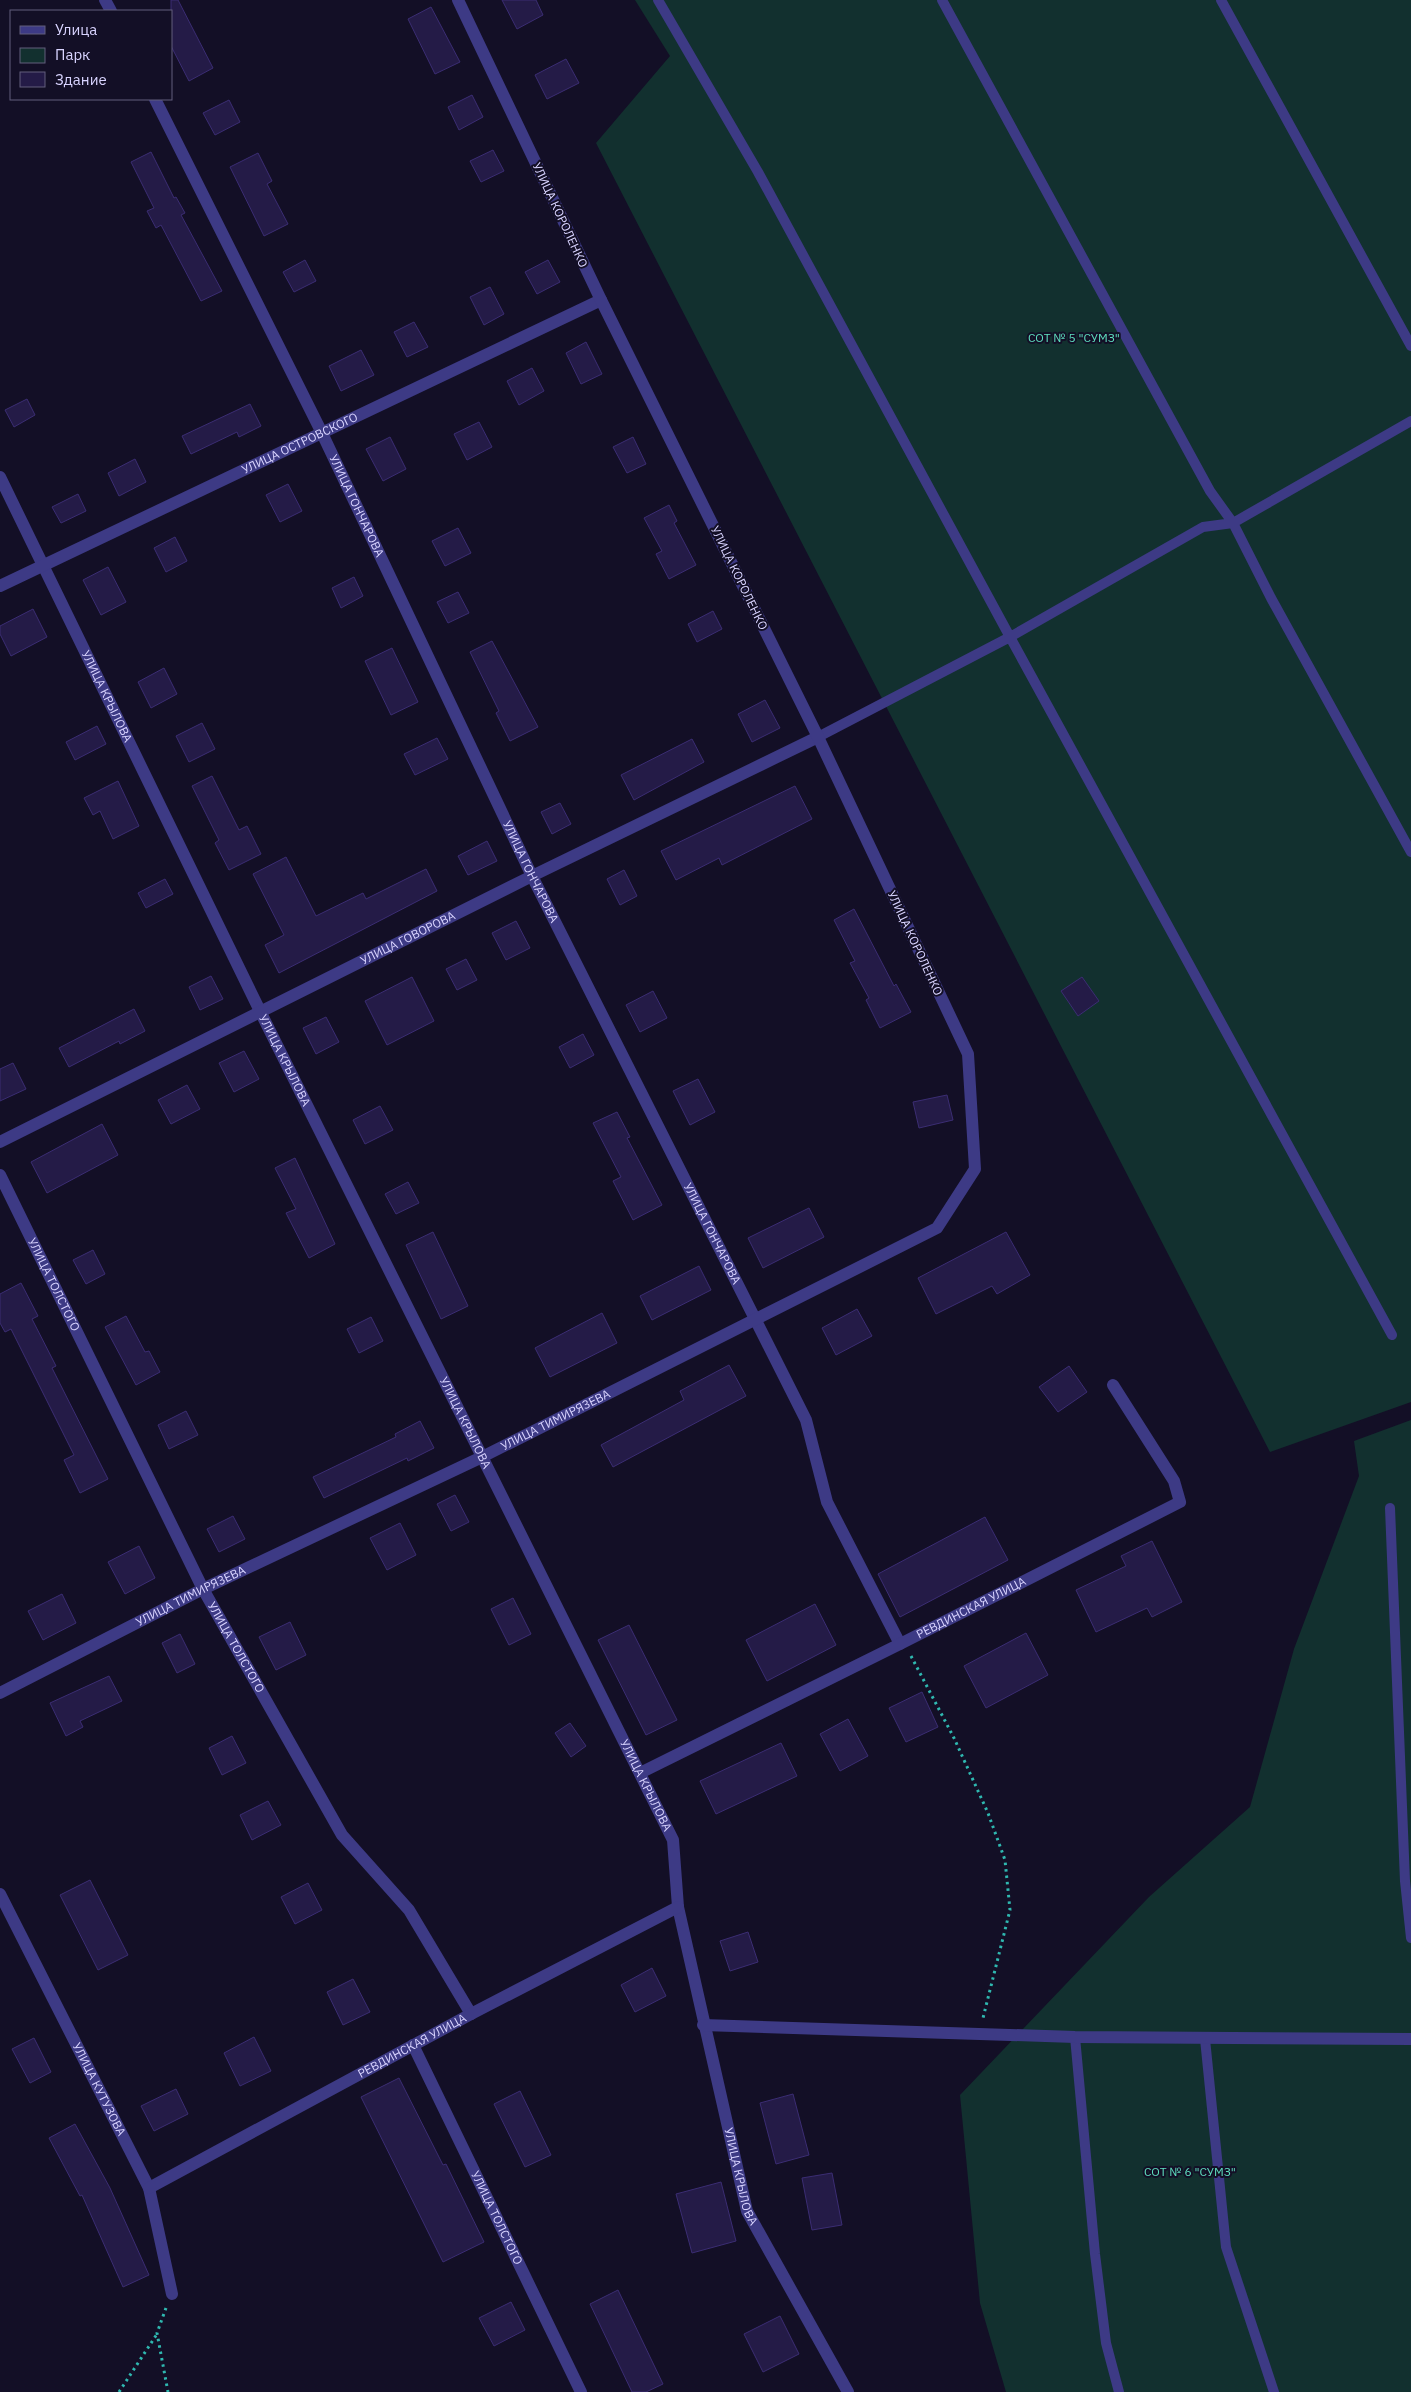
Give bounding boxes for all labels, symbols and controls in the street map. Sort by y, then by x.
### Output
legend [10,10,172,100]
text: Улица [55,20,97,39]
text: Парк [55,45,90,64]
text: Здание [55,70,107,89]
street label: УЛИЦА КОРОЛЕНКО [530,160,591,270]
park label: СОТ № 5 "СУМЗ" [1028,330,1120,345]
street label: УЛИЦА ОСТРОВСКОГО [239,409,360,477]
street label: УЛИЦА ГОНЧАРОВА [326,452,388,560]
street label: УЛИЦА КОРОЛЕНКО [708,523,771,632]
street label: УЛИЦА КРЫЛОВА [79,648,136,745]
street label: УЛИЦА ГОНЧАРОВА [500,818,562,925]
street label: УЛИЦА КОРОЛЕНКО [885,888,946,998]
street label: УЛИЦА ГОВОРОВА [358,907,458,968]
street label: УЛИЦА КРЫЛОВА [256,1012,314,1109]
street label: УЛИЦА ГОНЧАРОВА [681,1180,745,1287]
street label: УЛИЦА ТОЛСТОГО [25,1235,83,1334]
street label: УЛИЦА КРЫЛОВА [436,1374,495,1471]
street label: УЛИЦА ТИМИРЯЗЕВА [498,1386,613,1453]
street label: УЛИЦА ТИМИРЯЗЕВА [133,1562,248,1629]
street label: РЕВДИНСКАЯ УЛИЦА [914,1573,1029,1642]
street label: УЛИЦА ТОЛСТОГО [205,1599,268,1695]
street label: УЛИЦА КРЫЛОВА [617,1737,675,1834]
street label: РЕВДИНСКАЯ УЛИЦА [355,2010,469,2081]
street label: УЛИЦА КУТУЗОВА [70,2040,130,2139]
street label: УЛИЦА КРЫЛОВА [721,2126,762,2228]
park label: СОТ № 6 "СУМЗ" [1144,2164,1236,2179]
street label: УЛИЦА ТОЛСТОГО [468,2168,526,2267]

